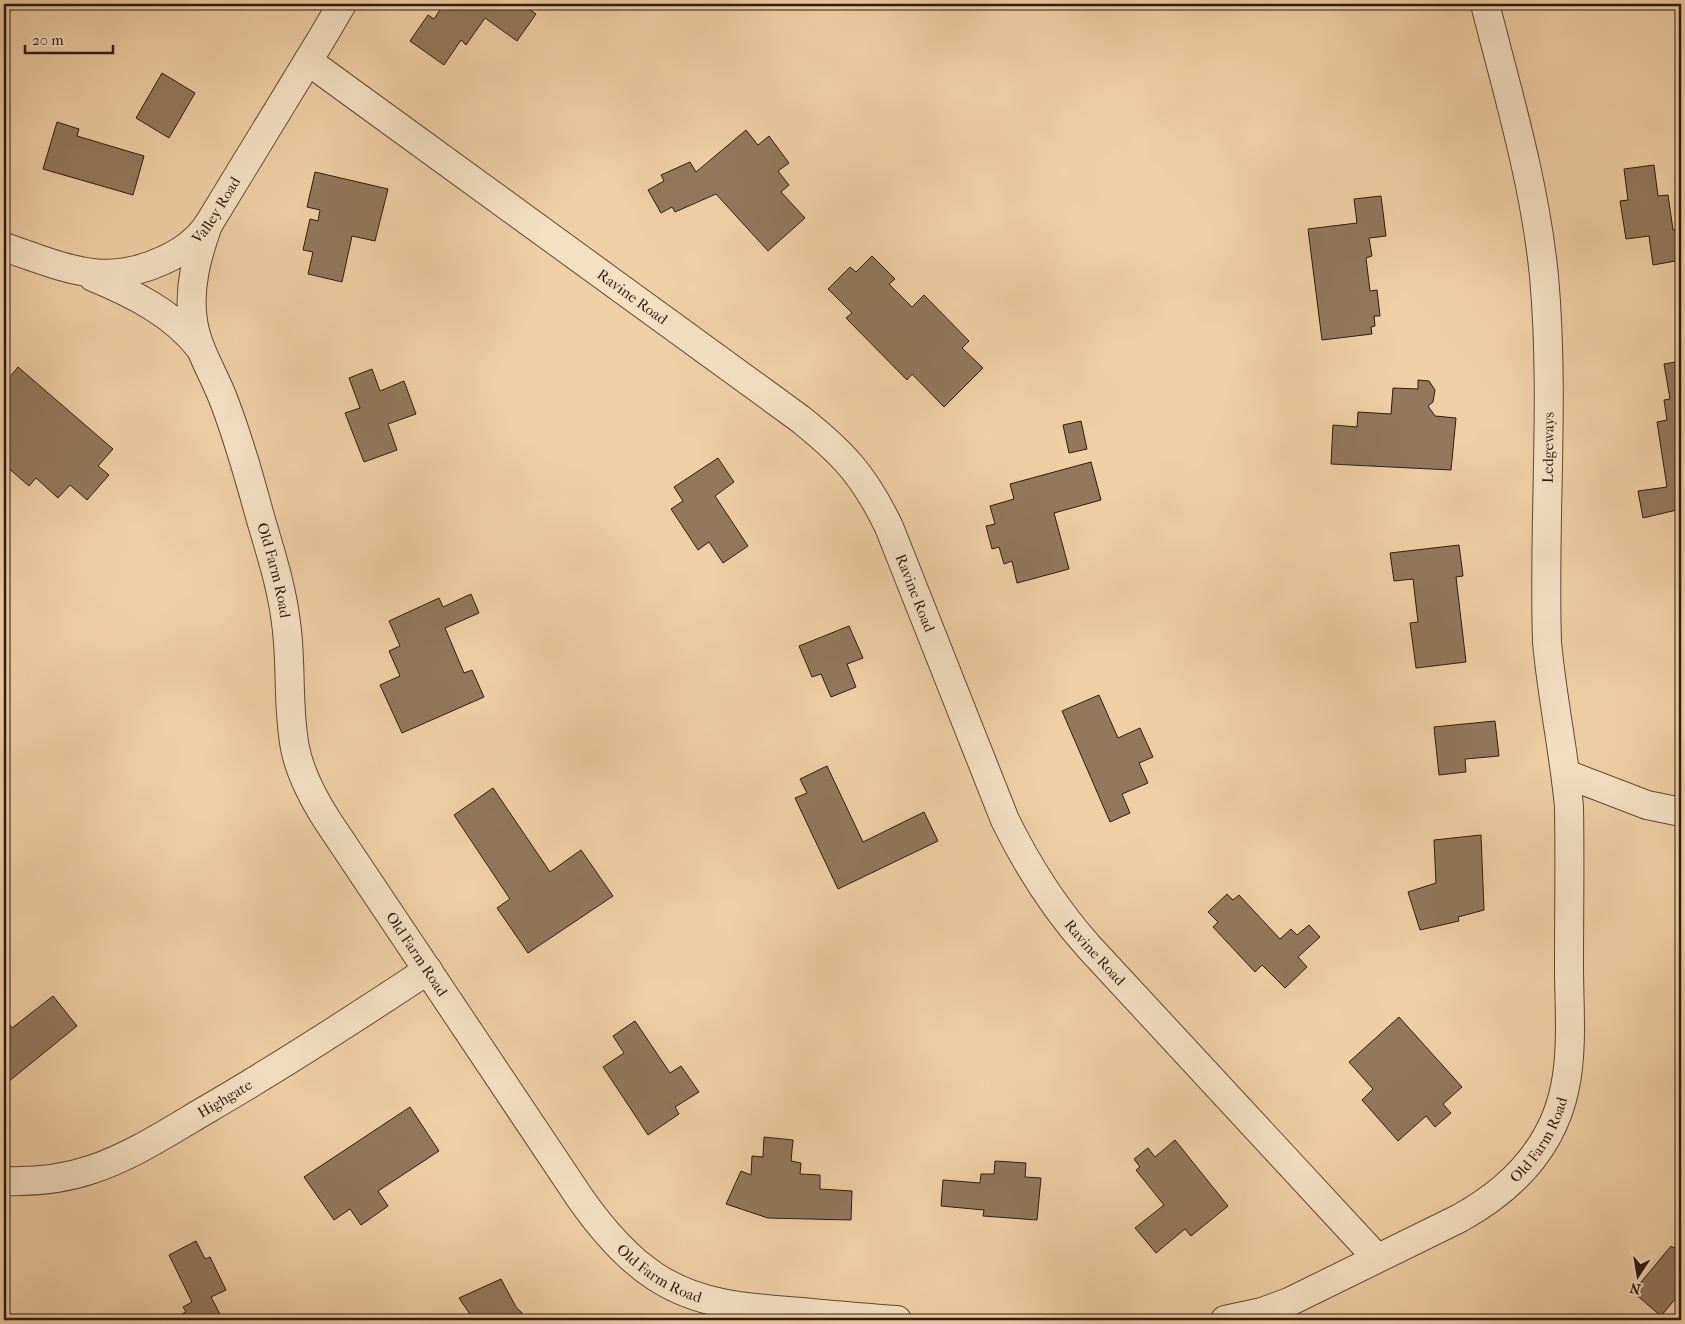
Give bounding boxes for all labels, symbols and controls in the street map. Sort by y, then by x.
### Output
scale bar [25,22,112,54]
text: 20 m [32,31,64,49]
street label: Valley Road [187,173,245,248]
street label: Ravine Road [594,265,672,329]
street label: Ledgeways [1539,411,1558,483]
street label: Old Farm Road [253,521,294,620]
street label: Ravine Road [892,551,939,635]
street label: Old Farm Road [382,908,452,1000]
street label: Ravine Road [1061,916,1130,990]
street label: Highgate [194,1075,256,1122]
street label: Old Farm Road [1506,1094,1571,1186]
street label: Old Farm Road [613,1240,705,1307]
north arrow [1612,1252,1662,1302]
text: N [1628,1279,1642,1298]

